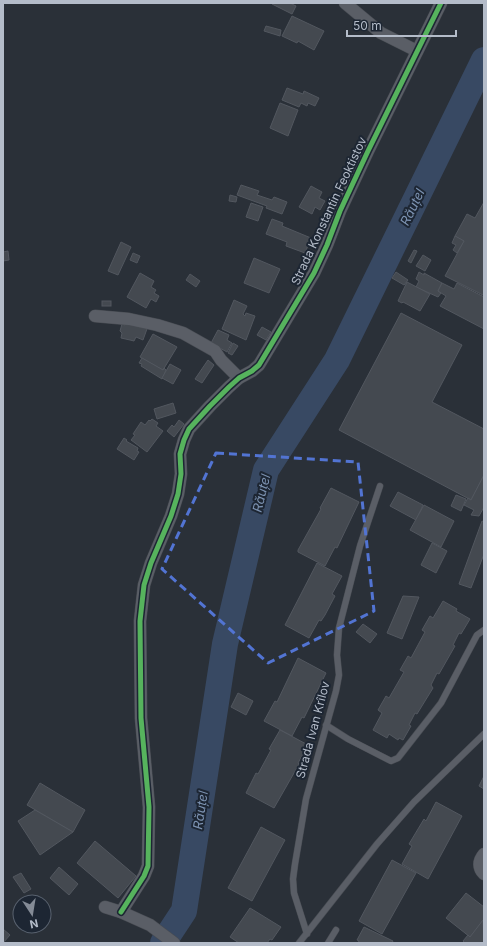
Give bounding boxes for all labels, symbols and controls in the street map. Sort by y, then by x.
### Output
scale bar [347,12,456,38]
text: 50 m [353,18,382,33]
street label: Strada Konstantin Feoktistov [288,134,370,287]
water label: Răuțel [396,185,429,228]
water label: Răuțel [249,471,275,514]
street label: Strada Ivan Krîlov [292,679,333,780]
water label: Răuțel [189,789,212,831]
north arrow [12,894,52,934]
text: N [29,916,40,932]

